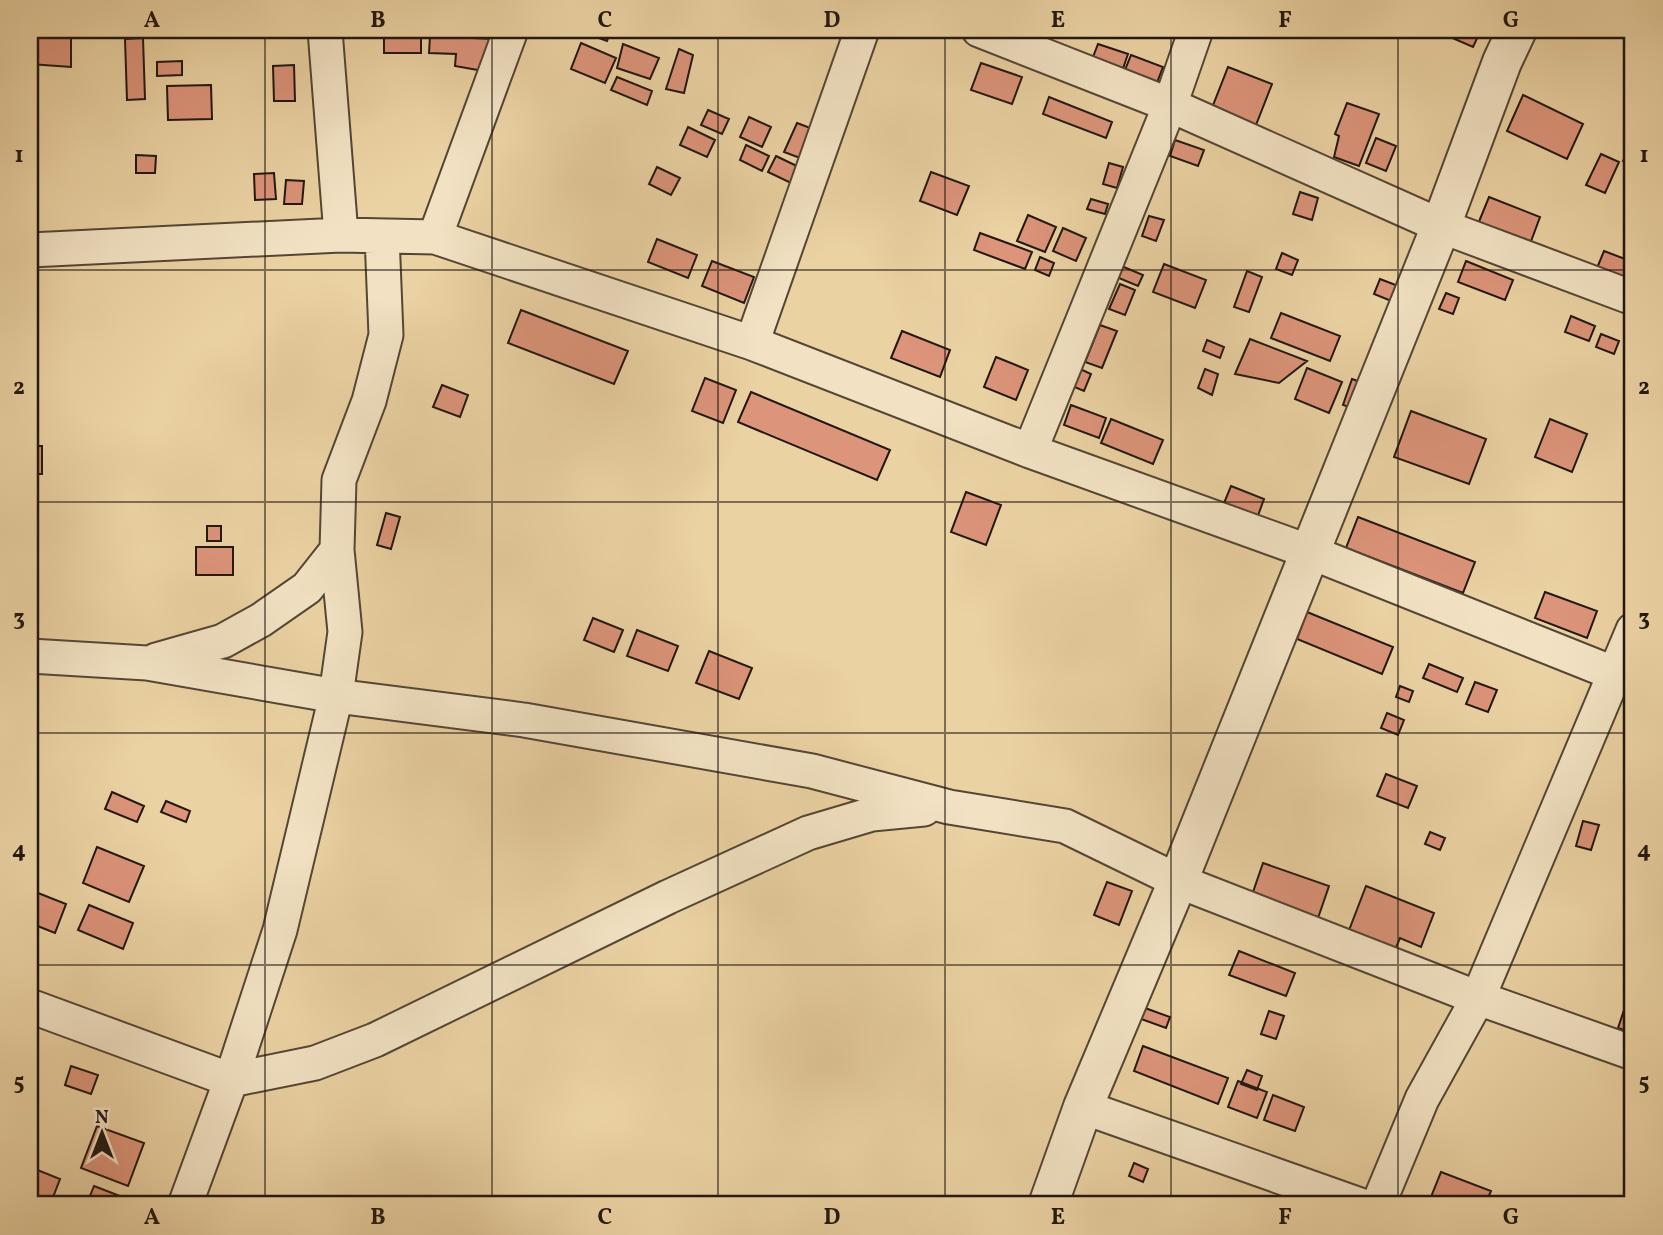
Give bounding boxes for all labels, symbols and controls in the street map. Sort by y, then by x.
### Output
text: A [144,5,160,37]
text: B [370,5,386,37]
text: C [598,5,612,37]
text: D [824,5,841,37]
text: E [1051,5,1065,37]
text: F [1278,5,1292,37]
text: G [1503,5,1519,37]
text: 1 [14,140,24,172]
text: 1 [1639,140,1649,172]
text: 2 [13,372,25,404]
text: 2 [1638,372,1650,404]
text: 3 [13,603,25,635]
text: 3 [1638,603,1650,635]
text: 4 [12,835,26,867]
text: 4 [1637,835,1651,867]
text: 5 [13,1067,25,1099]
text: 5 [1638,1067,1650,1099]
north arrow [66,1098,136,1168]
text: N [95,1105,109,1131]
text: A [144,1202,160,1234]
text: B [370,1202,386,1234]
text: C [598,1202,612,1234]
text: D [824,1202,841,1234]
text: E [1051,1202,1065,1234]
text: F [1278,1202,1292,1234]
text: G [1503,1202,1519,1234]

